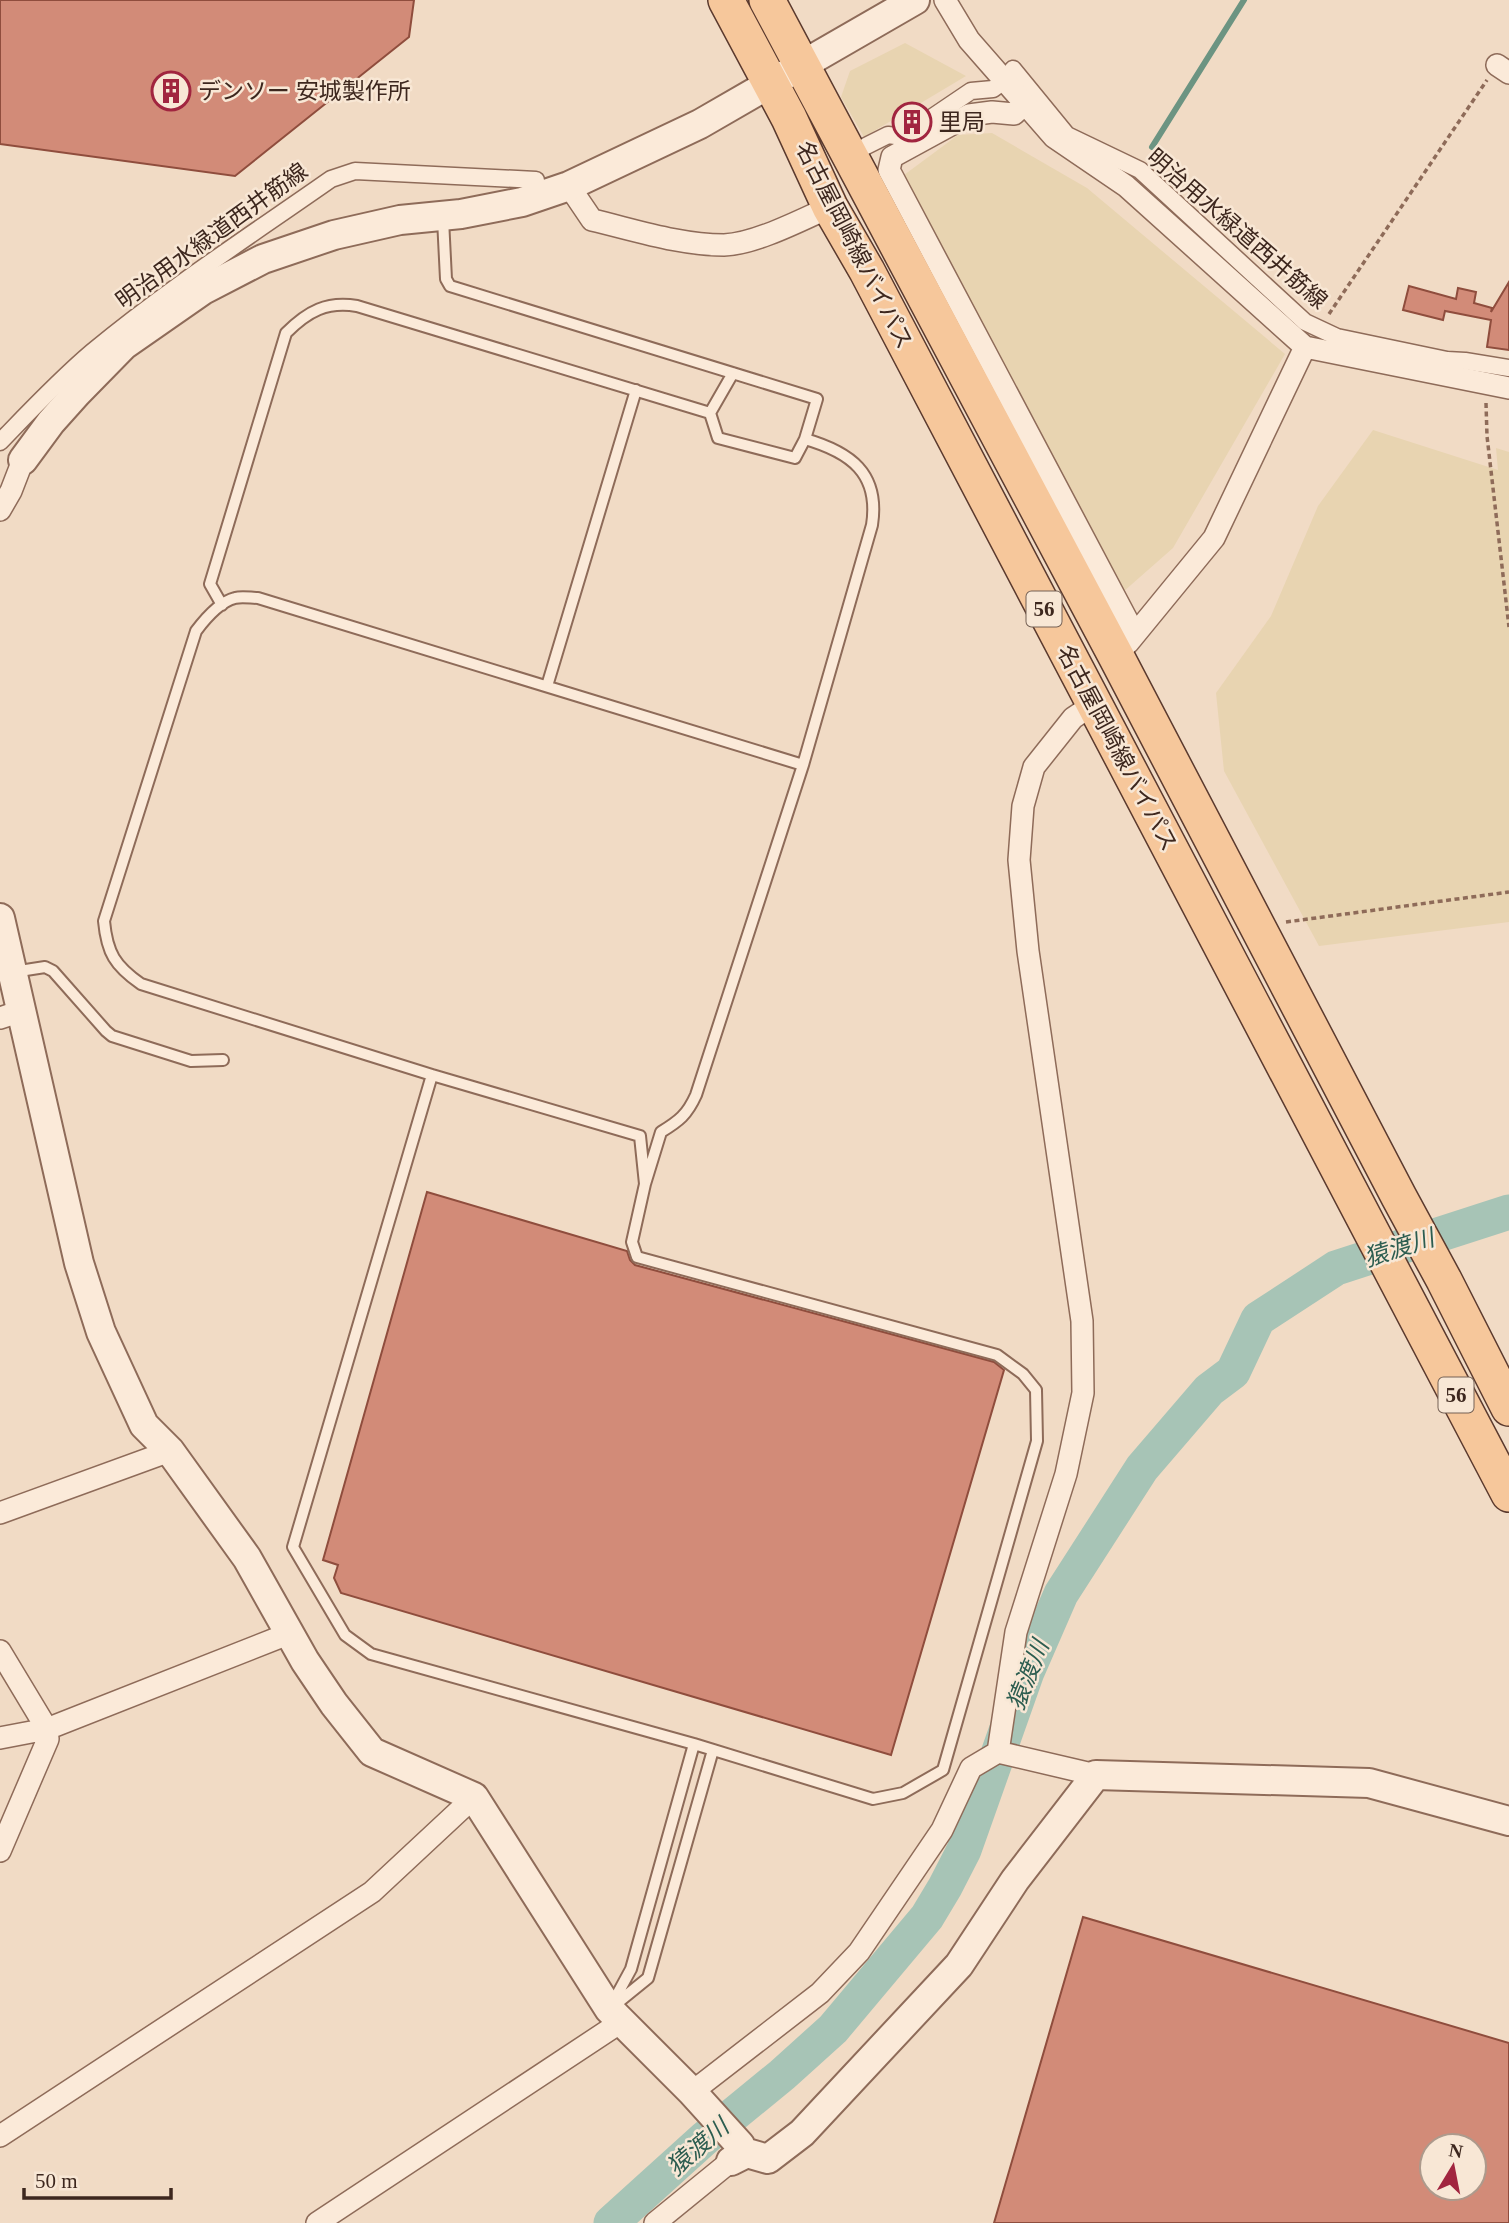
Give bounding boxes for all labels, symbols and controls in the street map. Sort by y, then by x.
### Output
building icon: デンソー 安城製作所 [150,70,192,112]
place label: デンソー 安城製作所 [198,79,411,104]
building icon: 里局 [891,101,933,143]
place label: 里局 [939,110,985,135]
street label: 名古屋岡崎線バイパス [791,137,917,353]
street label: 明治用水緑道西井筋線 [1142,144,1332,314]
street label: 明治用水緑道西井筋線 [112,158,312,314]
road number: 56 [1026,592,1062,626]
street label: 名古屋岡崎線バイパス [1052,641,1182,855]
water label: 猿渡川 [1361,1224,1440,1271]
road number: 56 [1438,1378,1474,1412]
water label: 猿渡川 [1002,1634,1055,1713]
water label: 猿渡川 [662,2112,736,2180]
north arrow [1418,2132,1488,2202]
text: N [1447,2139,1465,2162]
scale bar [24,2156,172,2200]
text: 50 m [35,2169,78,2193]

